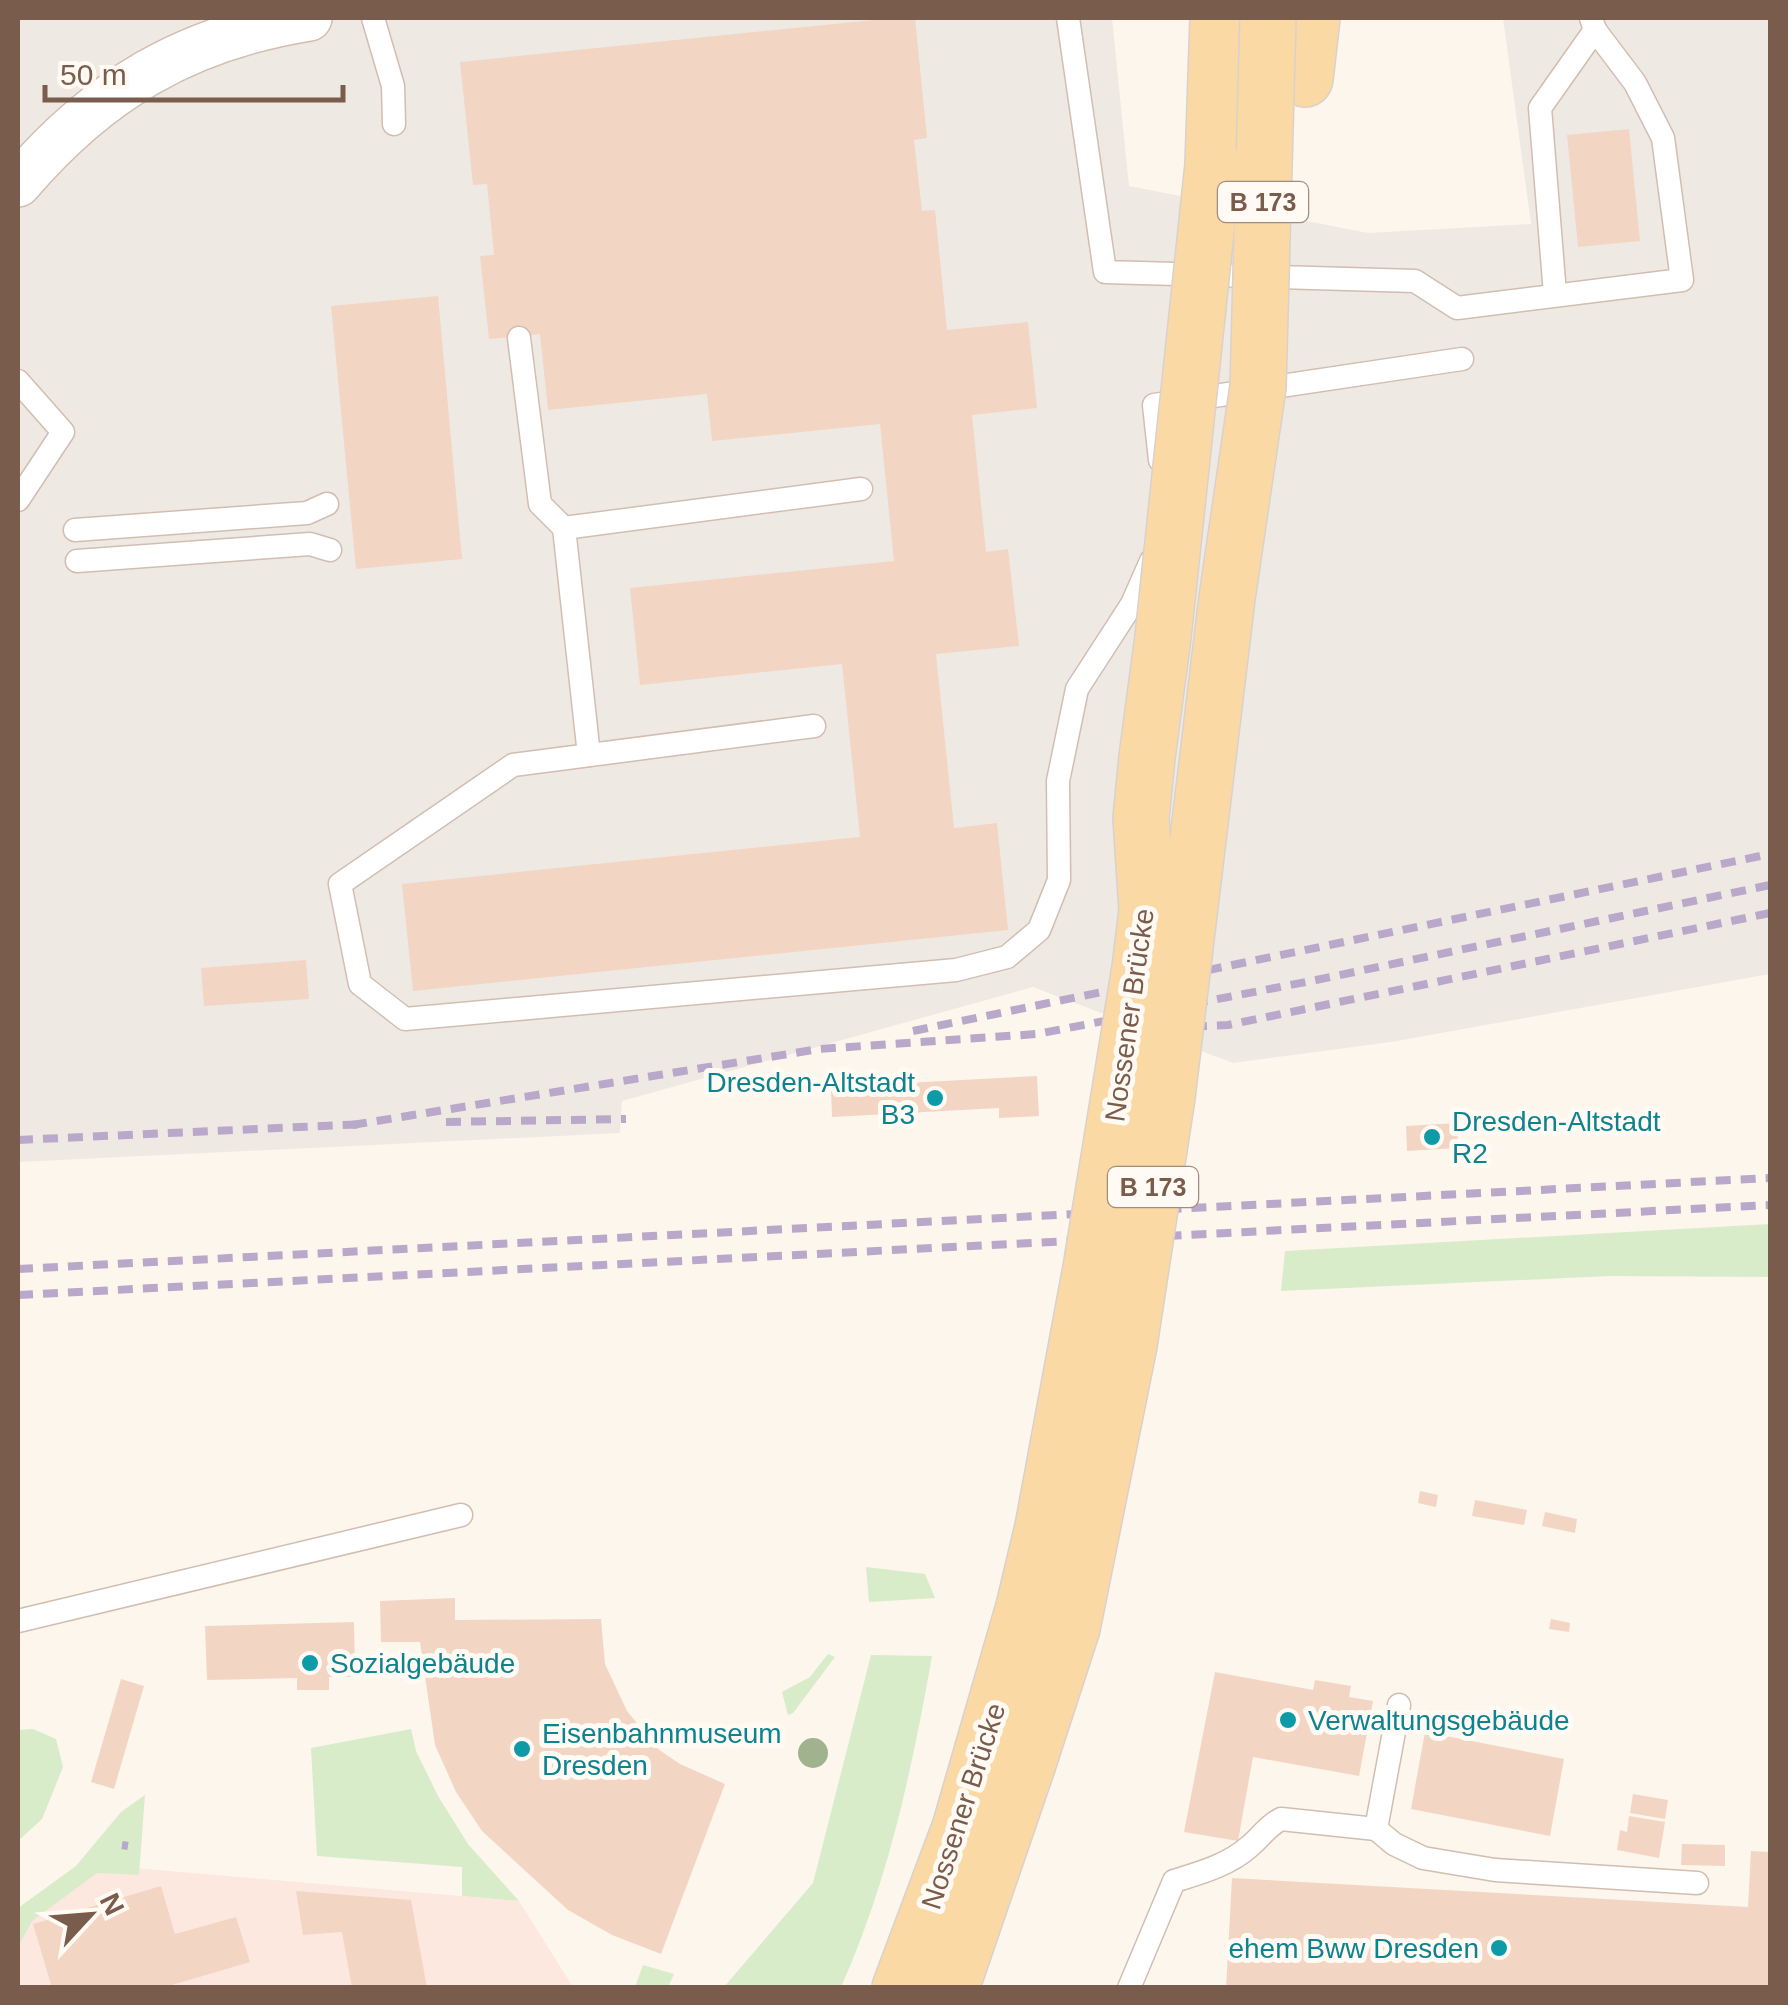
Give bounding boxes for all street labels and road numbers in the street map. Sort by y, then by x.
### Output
road number: B 173 [1218,182,1308,222]
street label: Nossener Brücke [1099,907,1160,1124]
road number: B 173 [1108,1167,1198,1207]
street label: Nossener Brücke [916,1699,1011,1913]

